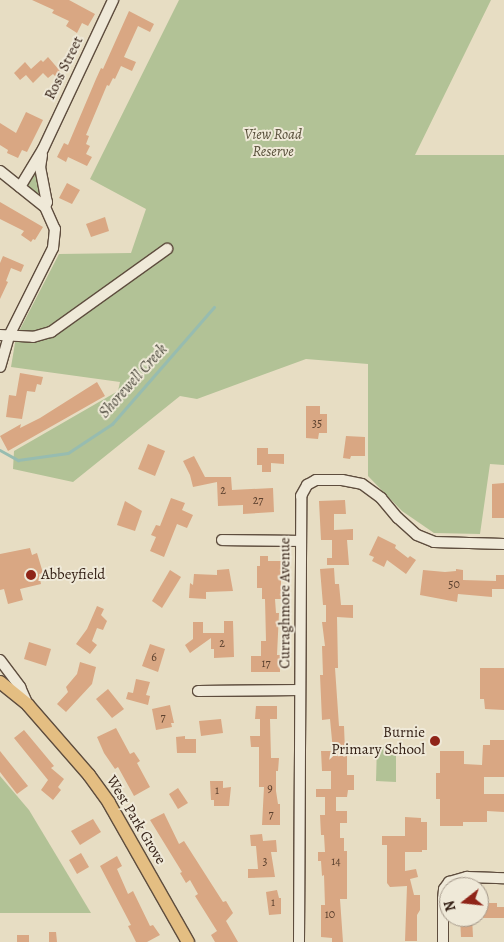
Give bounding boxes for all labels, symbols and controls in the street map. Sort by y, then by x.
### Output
street label: Ross Street [41,33,87,103]
park label: View Road Reserve [244,125,302,160]
water label: Shorewell Creek [95,340,171,422]
house number: 35 [312,417,322,431]
house number: 2 [220,484,226,498]
house number: 27 [253,494,263,508]
street label: Curraghmore Avenue [276,537,294,669]
place label: Abbeyfield [41,566,105,584]
marker: Abbeyfield [25,569,37,581]
house number: 50 [448,578,460,592]
house number: 2 [219,637,225,651]
house number: 6 [151,651,157,665]
house number: 17 [261,657,271,671]
house number: 7 [160,711,166,725]
place label: Burnie Primary School [331,723,425,758]
marker: Burnie Primary School [429,735,441,747]
street label: West Park Grove [102,772,170,868]
house number: 9 [267,782,273,796]
house number: 1 [215,784,219,798]
house number: 7 [268,808,274,822]
house number: 3 [263,855,267,869]
house number: 14 [331,855,341,869]
north arrow [439,877,489,927]
house number: 1 [271,896,275,910]
text: N [440,898,461,914]
house number: 10 [325,908,335,922]

